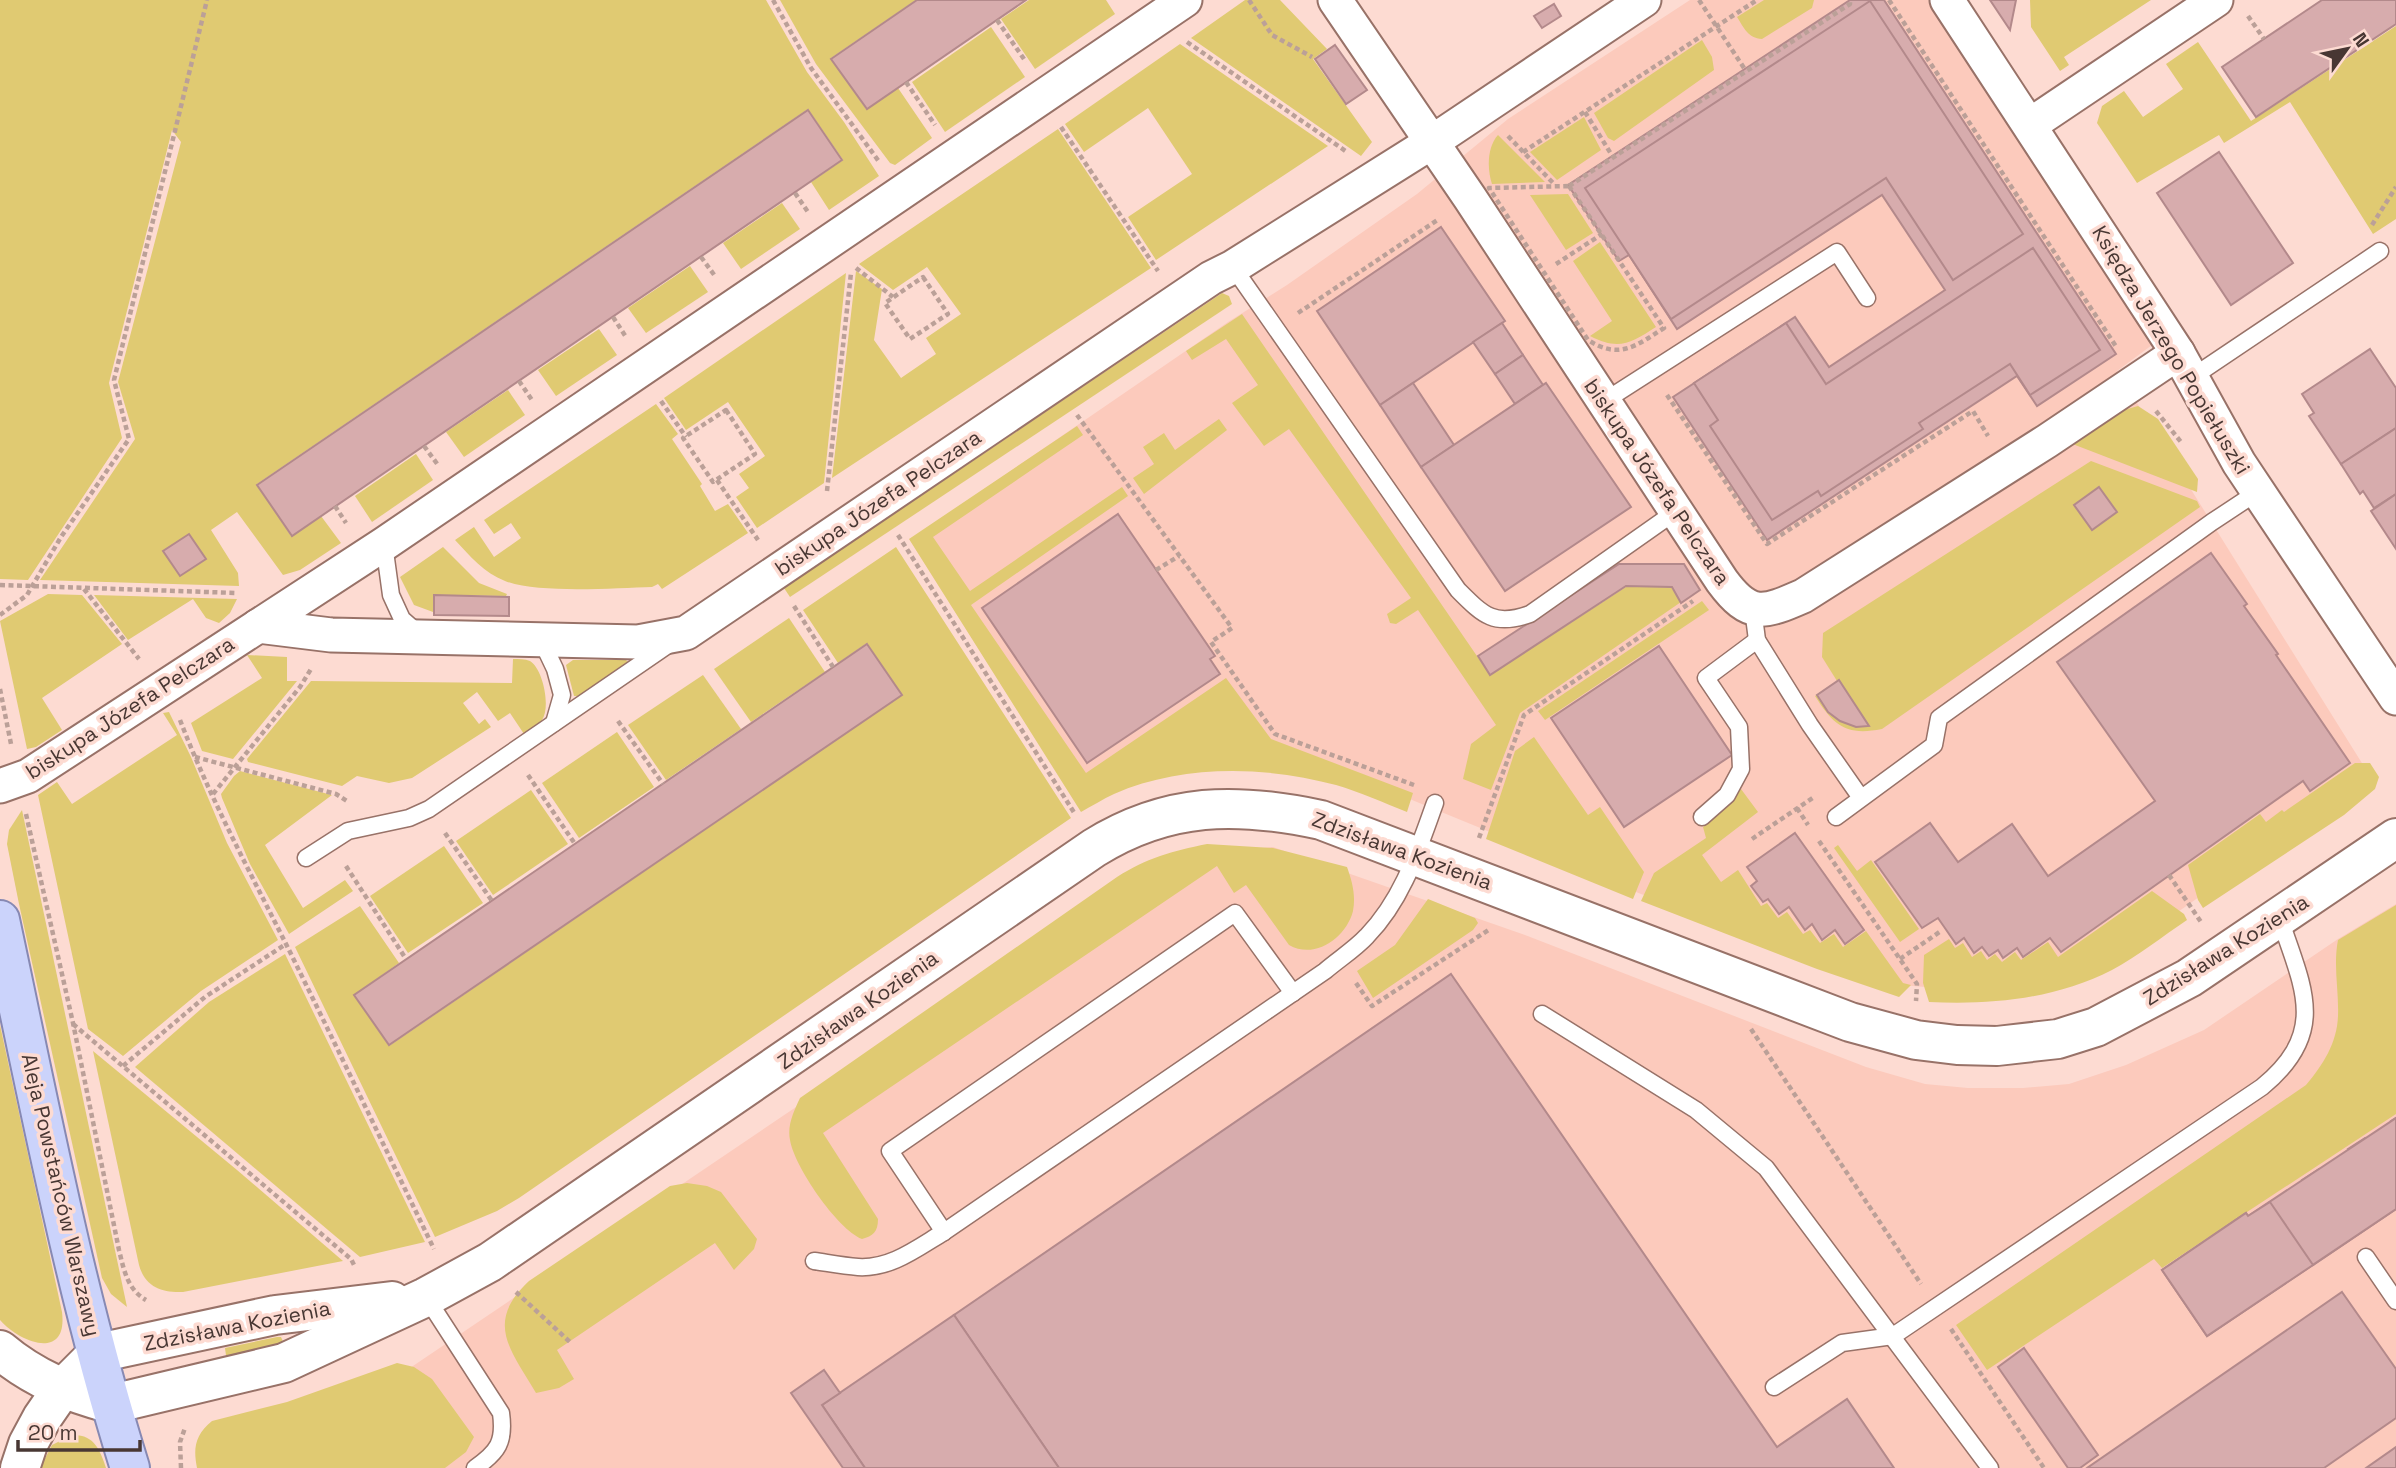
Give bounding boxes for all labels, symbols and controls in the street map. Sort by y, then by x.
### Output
north arrow [2312,14,2382,84]
text: N [2347,28,2375,52]
street label: Księdza Jerzego Popiełuszki [2086,220,2257,479]
street label: biskupa Józefa Pelczara [1578,373,1737,590]
street label: biskupa Józefa Pelczara [769,423,986,582]
street label: biskupa Józefa Pelczara [20,630,239,785]
street label: Zdzisława Kozienia [1308,805,1496,896]
street label: Zdzisława Kozienia [2138,888,2313,1011]
street label: Zdzisława Kozienia [772,944,943,1075]
street label: Aleja Powstańców Warszawy [16,1051,107,1339]
street label: Zdzisława Kozienia [141,1294,333,1357]
scale bar [18,1408,140,1452]
text: 20 m [28,1419,78,1446]

